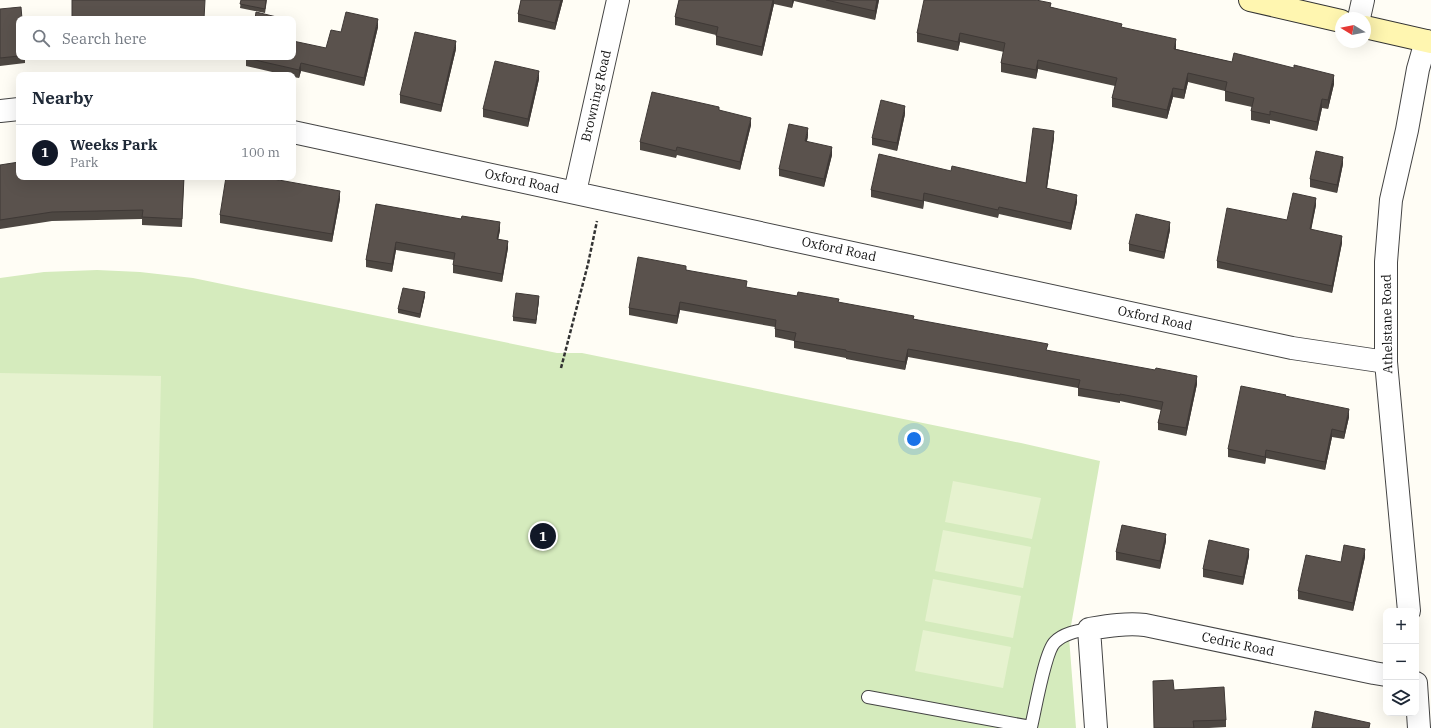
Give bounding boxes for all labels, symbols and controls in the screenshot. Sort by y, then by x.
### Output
north arrow [1335,12,1371,48]
search box [16,16,296,60]
icon: search [30,27,52,49]
text: Search here [62,29,147,48]
street label: Browning Road [577,48,615,144]
text: Nearby [32,87,93,109]
text: Weeks Park [70,135,157,154]
text: 1 [41,144,49,161]
text: 100 m [241,144,280,161]
text: Park [70,154,98,171]
street label: Oxford Road [483,165,561,197]
street label: Oxford Road [800,233,878,265]
street label: Athelstane Road [1378,274,1396,374]
street label: Oxford Road [1116,302,1194,334]
your location [904,429,924,449]
pin: 1 [530,521,556,551]
map controls [1383,608,1419,716]
button: + [1383,608,1419,644]
street label: Cedric Road [1200,628,1276,660]
button: − [1383,644,1419,680]
button: layers [1383,680,1419,716]

